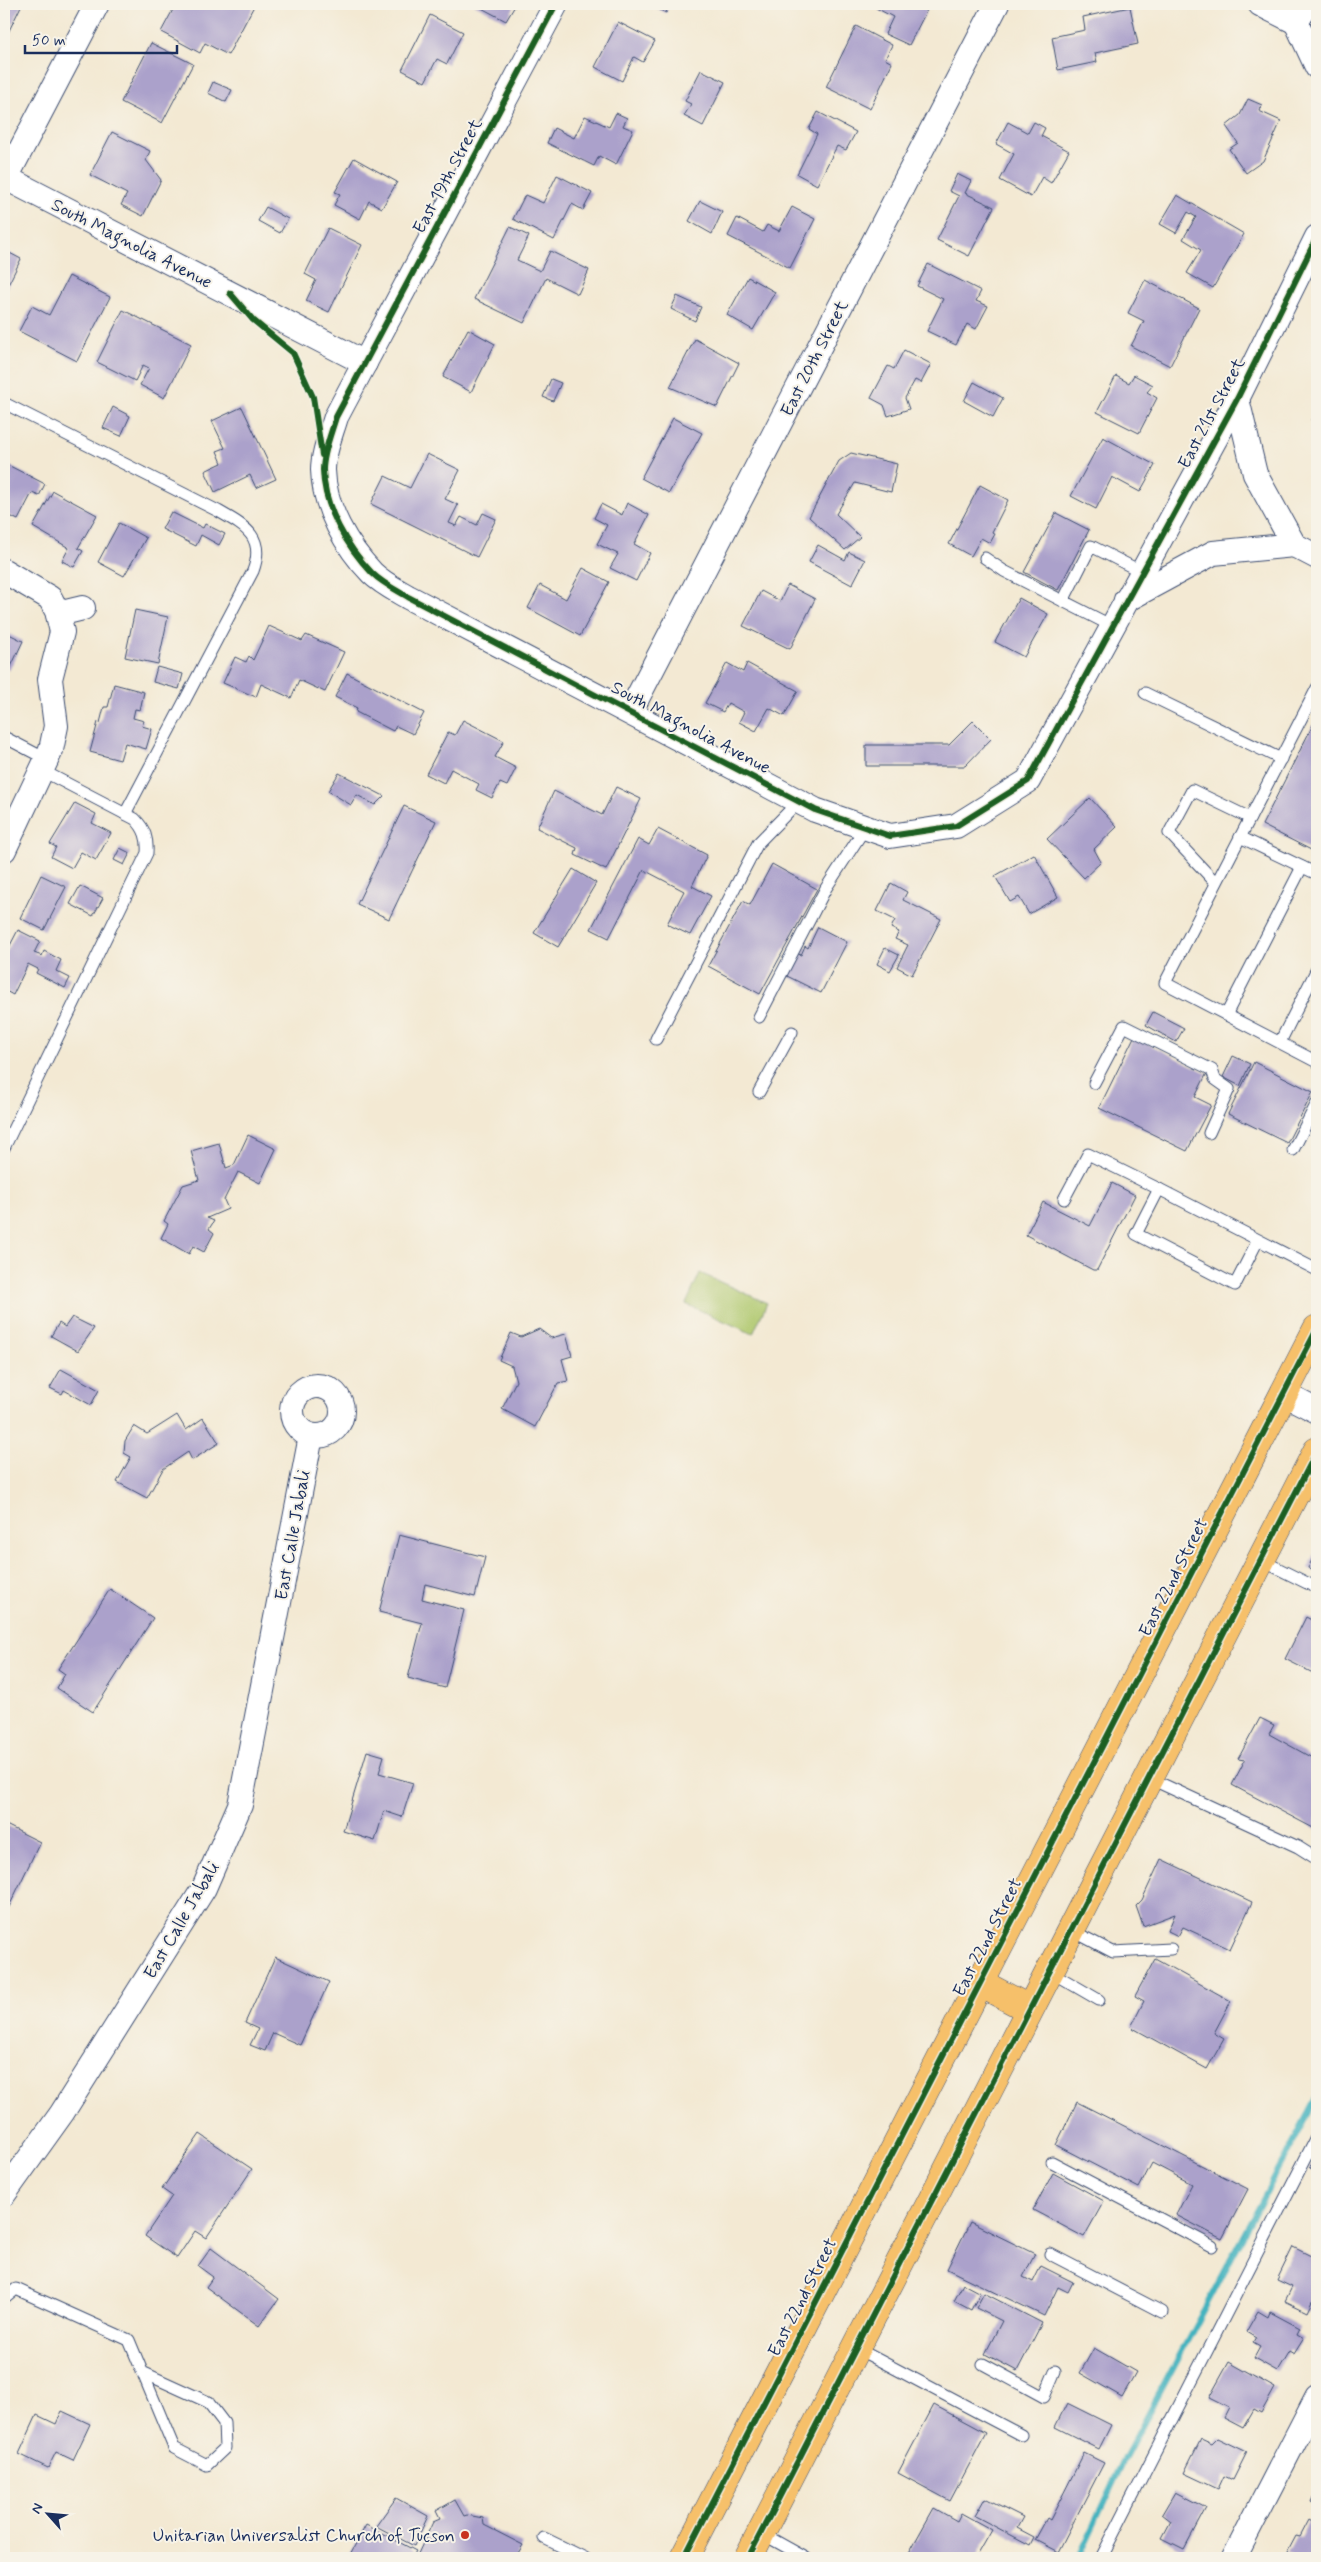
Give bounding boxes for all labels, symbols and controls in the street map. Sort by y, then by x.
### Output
scale bar [25,22,178,54]
text: 50 m [32,31,66,51]
street label: East 19th Street [407,114,488,238]
street label: South Magnolia Avenue [46,193,216,297]
street label: East 20th Street [775,296,855,421]
street label: East 21st Street [1173,354,1251,473]
street label: South Magnolia Avenue [606,676,774,782]
street label: East Calle Jabali [270,1468,316,1602]
street label: East 22nd Street [1134,1514,1214,1641]
street label: East Calle Jabali [139,1857,225,1984]
street label: East 22nd Street [948,1874,1028,2001]
street label: East 22nd Street [763,2234,843,2361]
north arrow [22,2490,72,2540]
text: N [27,2500,47,2517]
place label: Unitarian Universalist Church of Tucson [153,2524,455,2548]
marker: Unitarian Universalist Church of Tucson [459,2529,471,2541]

